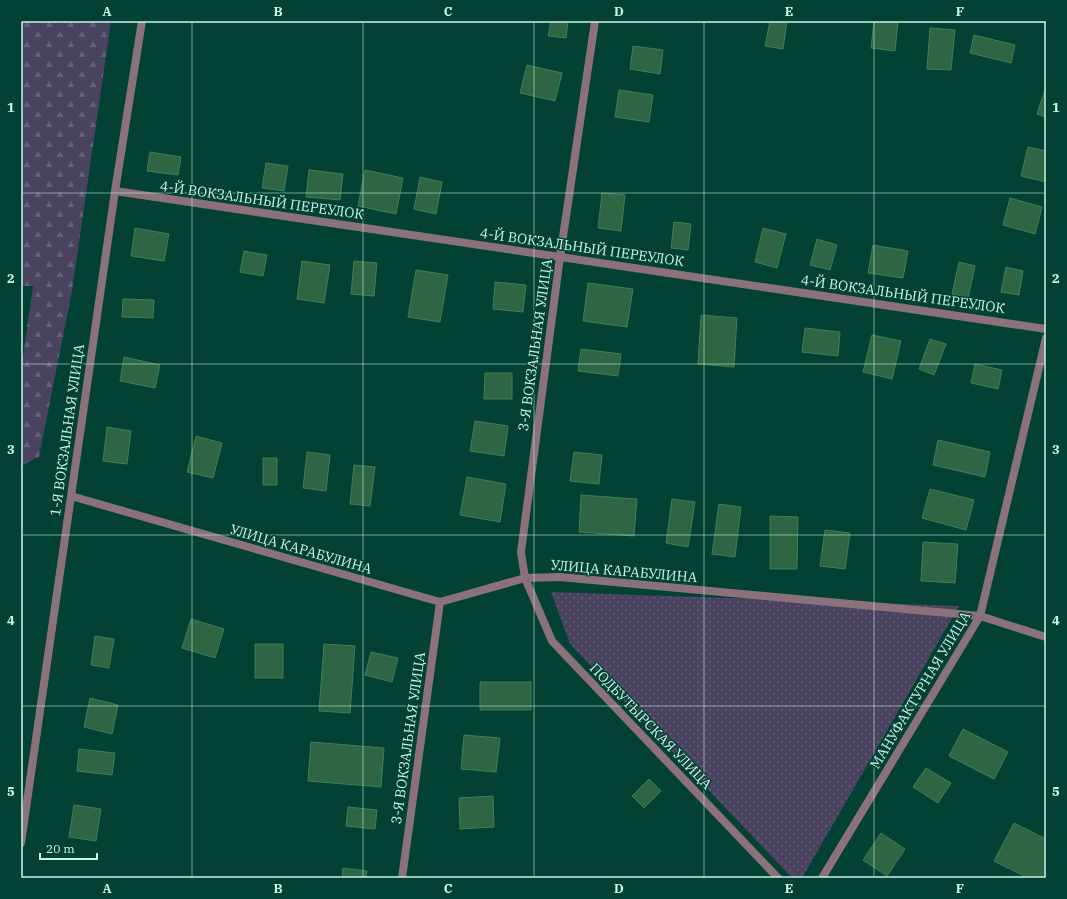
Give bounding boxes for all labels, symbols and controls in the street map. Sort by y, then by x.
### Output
text: A [102,3,112,20]
text: B [273,3,283,20]
text: C [444,3,453,20]
text: D [614,3,624,20]
text: E [785,3,793,20]
text: F [956,3,964,20]
text: 1 [7,99,15,116]
text: 1 [1052,99,1060,116]
street label: 4-Й ВОКЗАЛЬНЫЙ ПЕРЕУЛОК [159,177,366,223]
street label: 4-Й ВОКЗАЛЬНЫЙ ПЕРЕУЛОК [479,224,686,270]
street label: 3-Я ВОКЗАЛЬНАЯ УЛИЦА [514,257,556,432]
text: 2 [7,270,15,287]
text: 2 [1052,270,1060,287]
street label: 4-Й ВОКЗАЛЬНЫЙ ПЕРЕУЛОК [800,271,1007,317]
street label: 1-Я ВОКЗАЛЬНАЯ УЛИЦА [46,342,88,517]
text: 3 [7,441,15,458]
text: 3 [1052,441,1060,458]
street label: УЛИЦА КАРАБУЛИНА [228,520,375,578]
street label: УЛИЦА КАРАБУЛИНА [550,556,698,586]
street label: МАНУФАКТУРНАЯ УЛИЦА [866,608,974,772]
text: 4 [7,612,15,629]
text: 4 [1052,612,1060,629]
street label: 3-Я ВОКЗАЛЬНАЯ УЛИЦА [387,650,429,825]
street label: ПОДБУТЫРСКАЯ УЛИЦА [586,659,716,793]
text: 5 [7,783,15,800]
text: 5 [1052,783,1060,800]
scale bar [40,835,97,861]
text: 20 m [46,841,75,856]
text: A [102,880,112,897]
text: B [273,880,283,897]
text: C [444,880,453,897]
text: D [614,880,624,897]
text: E [785,880,793,897]
text: F [956,880,964,897]

